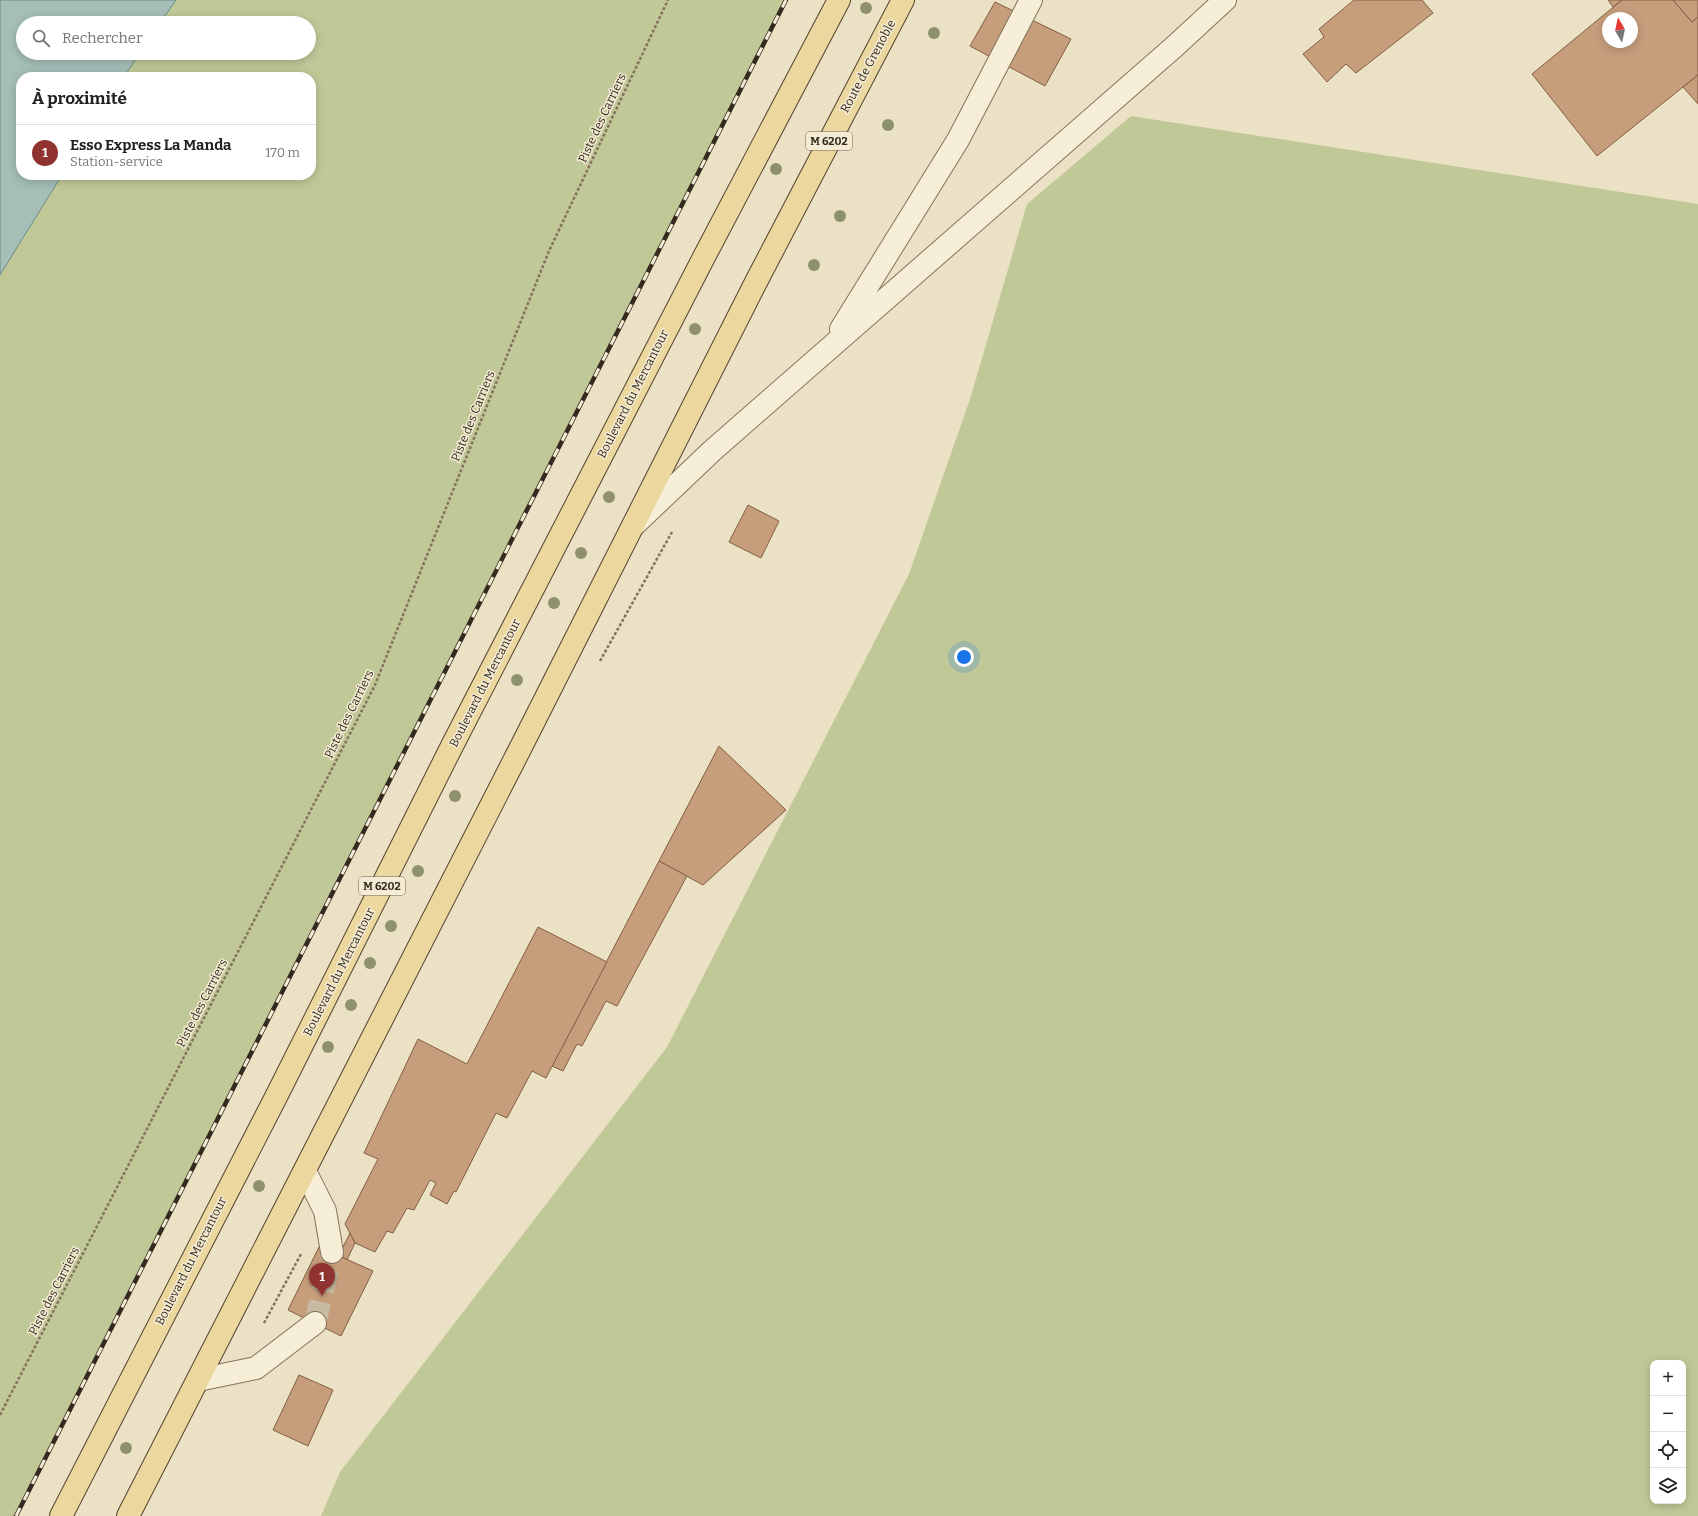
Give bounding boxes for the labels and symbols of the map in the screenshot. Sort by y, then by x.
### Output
north arrow [1602,12,1638,48]
street label: Route de Grenoble [838,17,898,115]
street label: Piste des Carriers [575,71,629,165]
road number: M 6202 [806,132,852,150]
street label: Boulevard du Mercantour [595,327,672,460]
street label: Piste des Carriers [448,368,498,463]
street label: Boulevard du Mercantour [447,616,524,749]
your location [954,647,974,667]
street label: Piste des Carriers [322,667,377,761]
road number: M 6202 [359,877,405,895]
street label: Boulevard du Mercantour [301,905,378,1038]
street label: Piste des Carriers [174,957,230,1049]
street label: Boulevard du Mercantour [153,1194,230,1327]
street label: Piste des Carriers [26,1245,82,1337]
pin: 1 [309,1263,335,1296]

